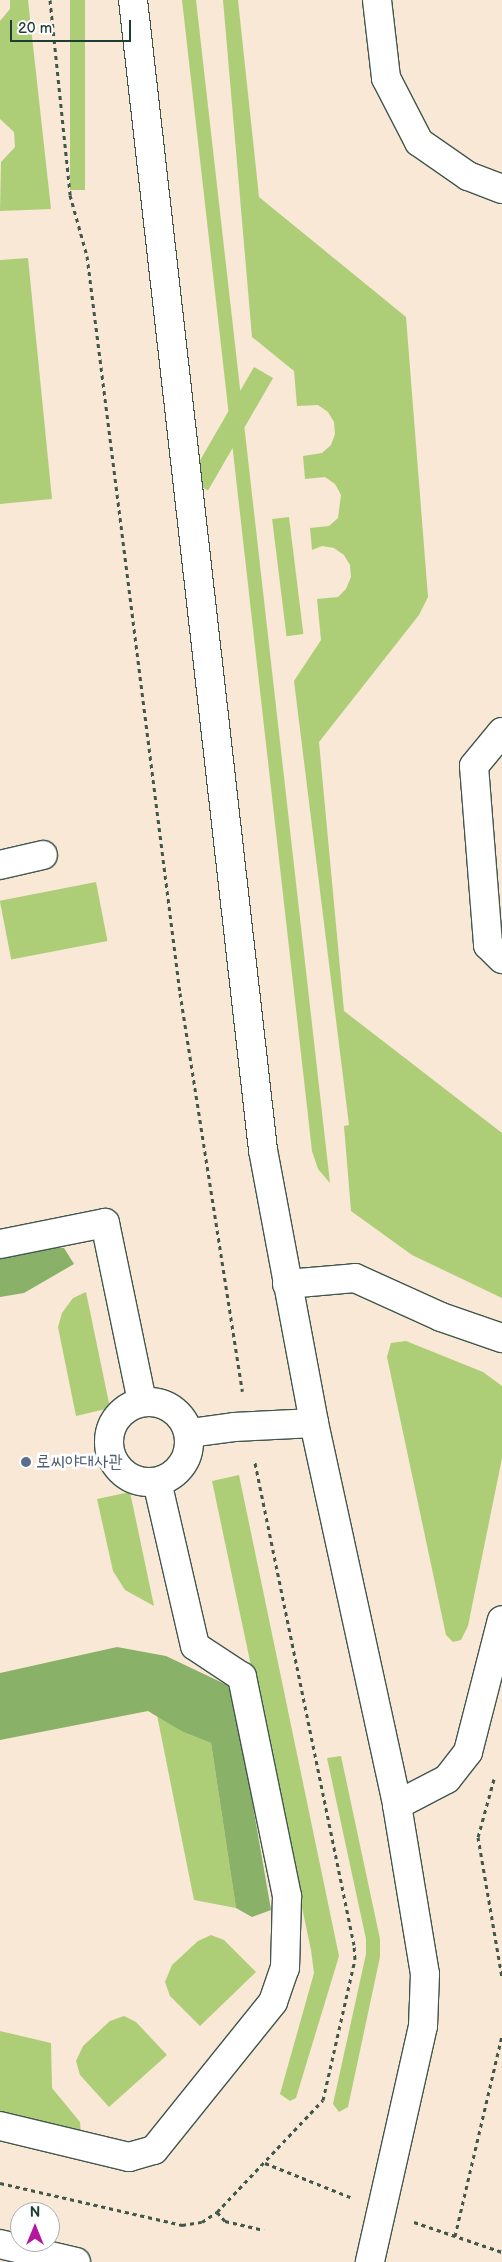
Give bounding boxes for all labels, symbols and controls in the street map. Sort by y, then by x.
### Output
scale bar [12,10,134,42]
text: 20 m [18,19,52,38]
place label: 로씨야대사관 [36,1451,123,1473]
marker: 로씨야대사관 [20,1456,32,1468]
north arrow [10,2202,60,2252]
text: N [30,2204,40,2221]

